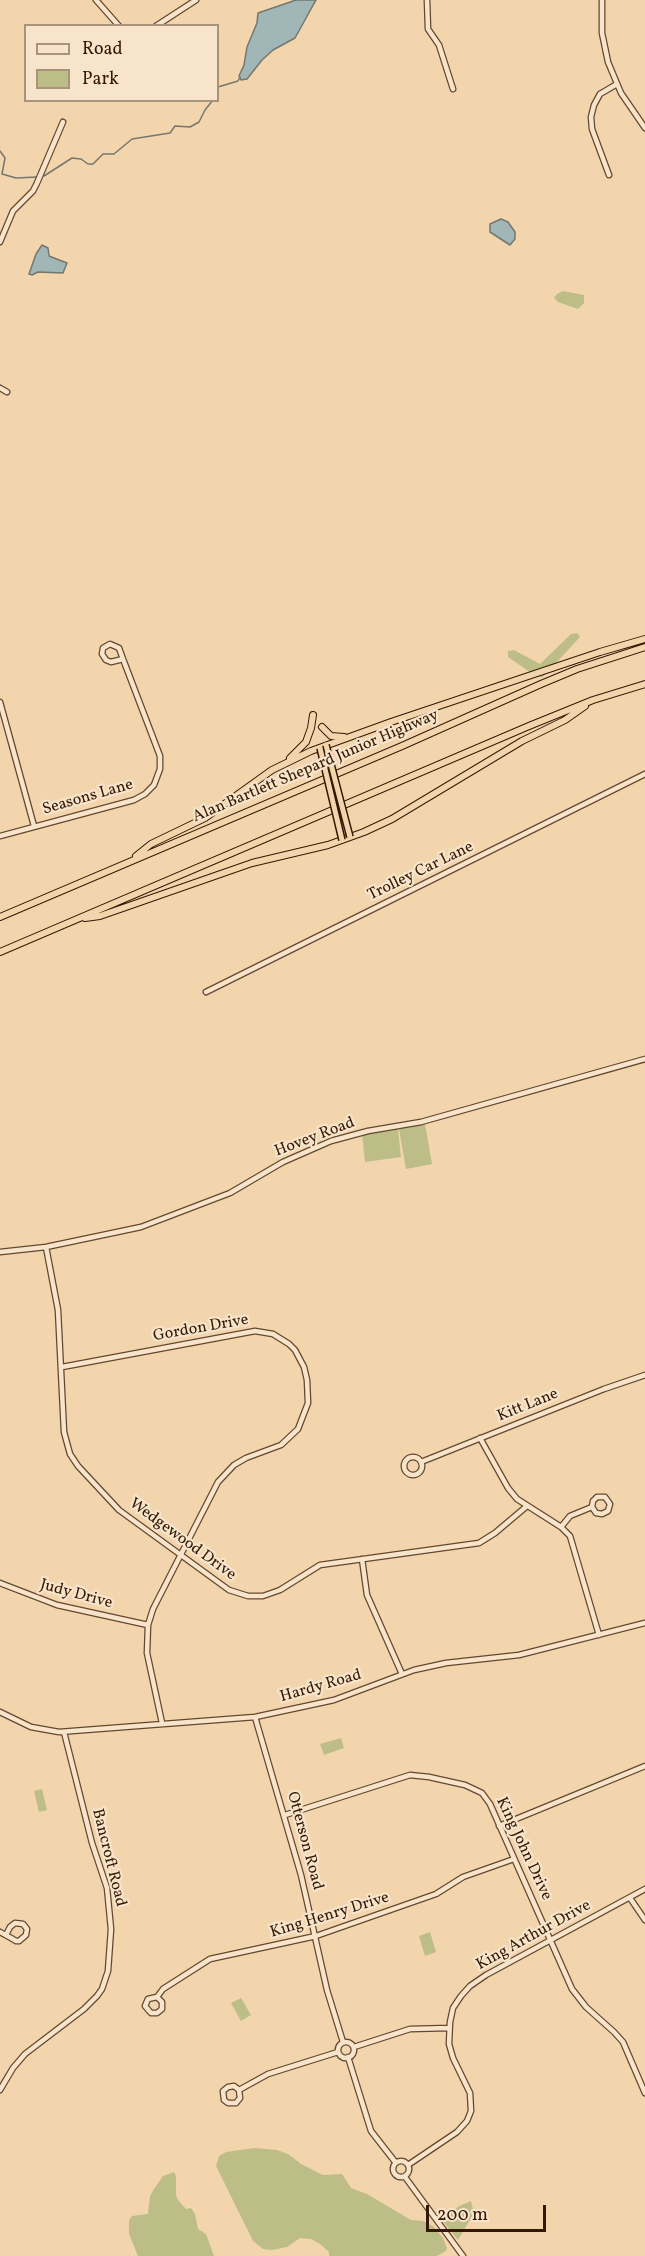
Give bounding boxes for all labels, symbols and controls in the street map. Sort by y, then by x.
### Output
legend [24,24,219,102]
text: Road [82,37,123,62]
text: Park [82,67,119,92]
street label: Alan Bartlett Shepard Junior Highway [190,706,442,828]
street label: Seasons Lane [40,776,136,820]
street label: Trolley Car Lane [365,838,477,906]
street label: Hovey Road [272,1114,358,1162]
street label: Gordon Drive [152,1311,250,1347]
street label: Kitt Lane [495,1385,561,1427]
street label: Wedgewood Drive [125,1495,239,1585]
street label: Judy Drive [38,1576,114,1614]
street label: Hardy Road [278,1666,364,1708]
street label: Otterson Road [282,1790,326,1892]
street label: King John Drive [491,1794,555,1904]
street label: Bancroft Road [87,1807,129,1909]
street label: King Henry Drive [268,1889,392,1943]
street label: King Arthur Drive [473,1897,595,1975]
scale bar [429,2193,549,2231]
text: 200 m [437,2203,488,2228]

